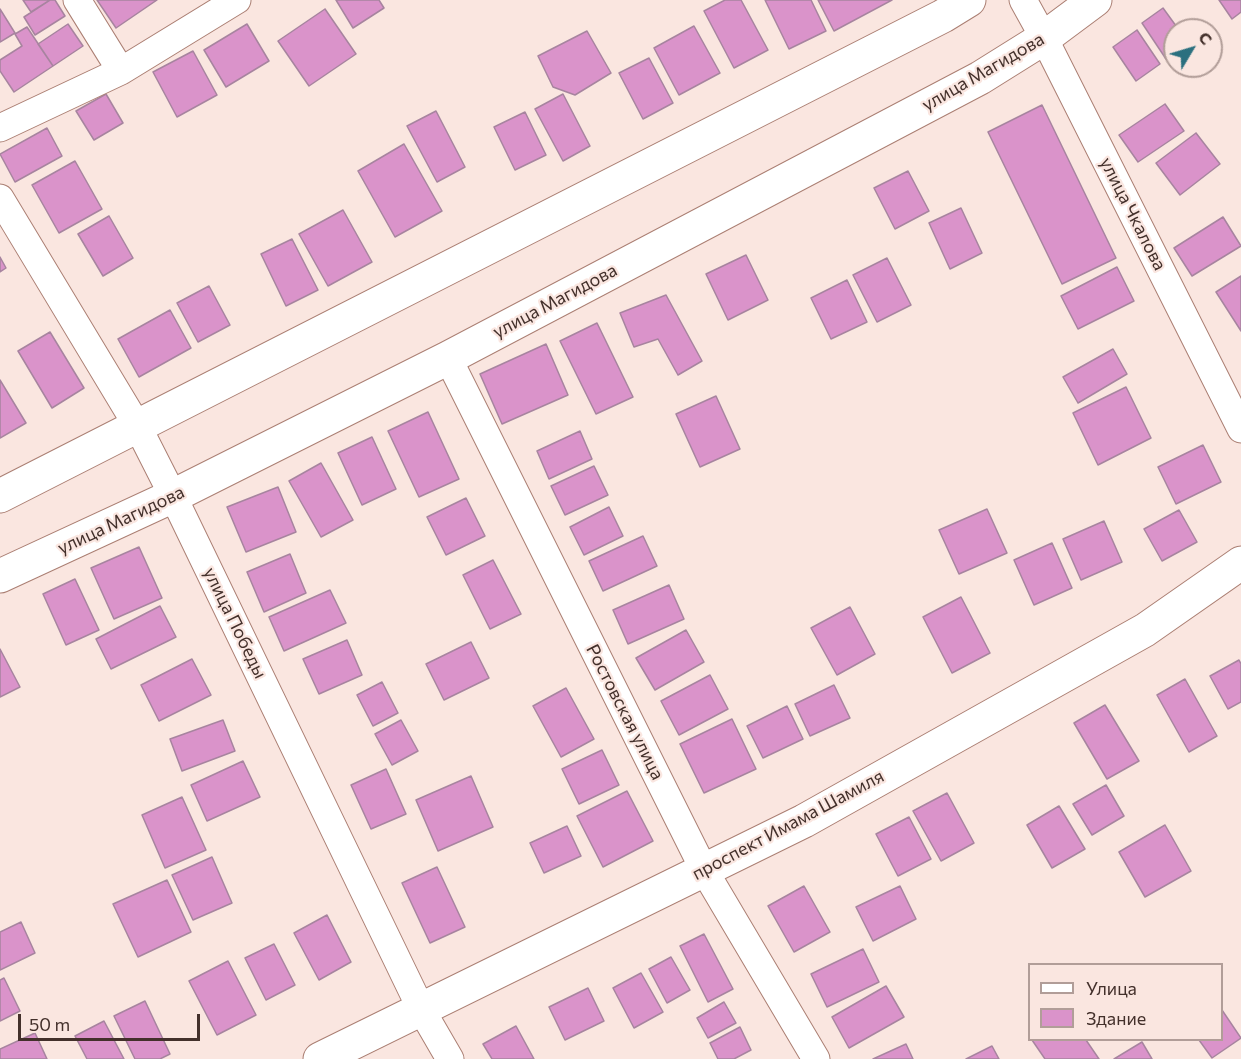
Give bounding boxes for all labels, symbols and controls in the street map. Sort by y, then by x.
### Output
north arrow [1163,18,1223,78]
street label: улица Магидова [918,28,1048,116]
text: С [1195,28,1217,48]
street label: улица Чкалова [1095,154,1171,274]
street label: улица Магидова [489,259,621,343]
street label: улица Магидова [54,481,188,559]
street label: улица Победы [199,564,271,682]
street label: Ростовская улица [581,641,669,783]
street label: проспект Имама Шамиля [688,765,888,885]
legend [1028,963,1223,1041]
text: Улица [1086,977,1137,999]
scale bar [21,1002,202,1040]
text: Здание [1086,1007,1146,1029]
text: 50 m [29,1013,70,1035]

